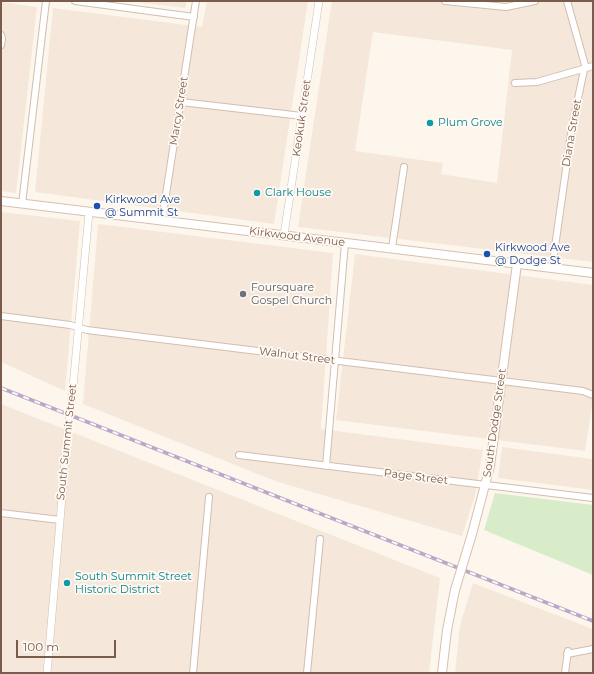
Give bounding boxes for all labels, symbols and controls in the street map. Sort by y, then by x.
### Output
street label: Marcy Street [167,76,191,146]
street label: Keokuk Street [290,79,314,157]
street label: Diana Street [560,98,584,168]
place label: Plum Grove [438,116,503,130]
marker: Plum Grove [425,118,435,128]
place label: Clark House [265,186,331,200]
marker: Clark House [252,188,262,198]
place label: Kirkwood Ave @ Summit St [105,193,180,219]
marker: Kirkwood Ave @ Summit St [92,201,102,211]
street label: Kirkwood Avenue [248,225,346,249]
place label: Kirkwood Ave @ Dodge St [495,241,570,267]
marker: Kirkwood Ave @ Dodge St [482,249,492,259]
place label: Foursquare Gospel Church [251,281,332,307]
marker: Foursquare Gospel Church [238,289,248,299]
street label: Walnut Street [258,345,336,367]
street label: South Dodge Street [481,368,509,478]
street label: South Summit Street [54,383,80,501]
street label: Page Street [383,467,449,487]
place label: South Summit Street Historic District [75,570,192,596]
marker: South Summit Street Historic District [62,578,72,588]
scale bar [18,632,118,658]
text: 100 m [23,639,59,654]

